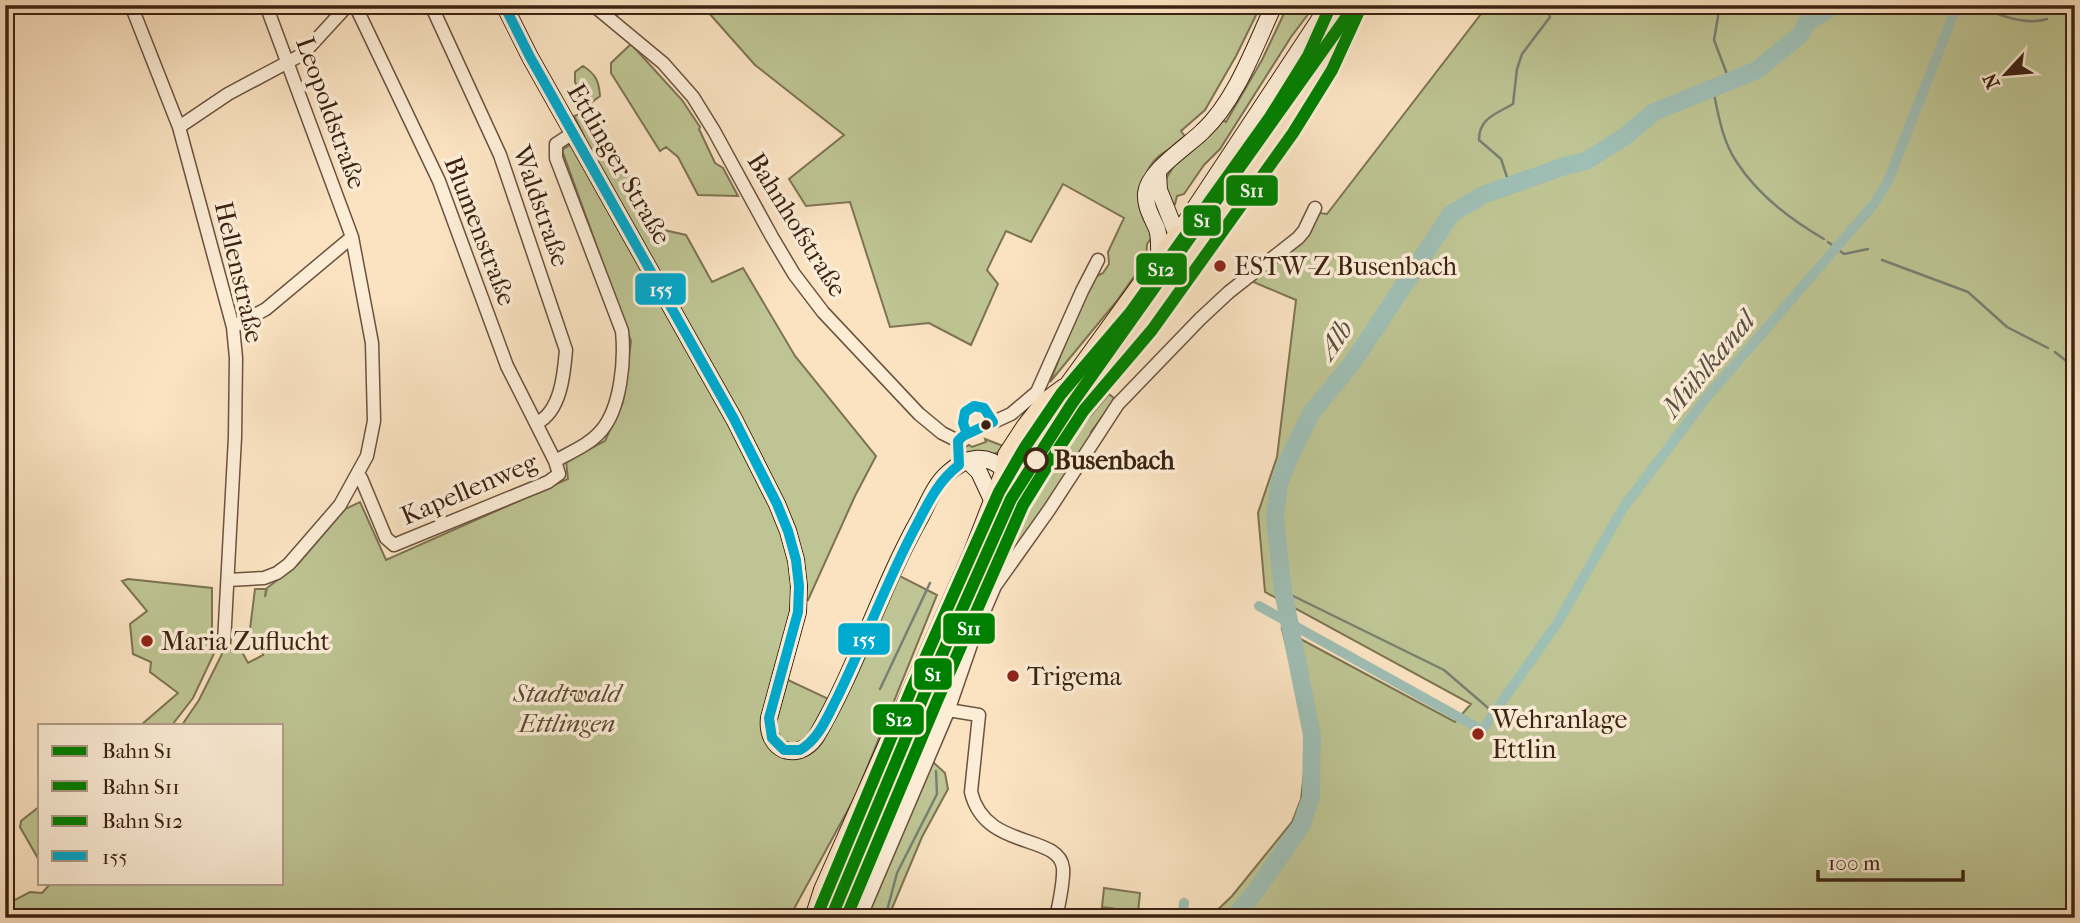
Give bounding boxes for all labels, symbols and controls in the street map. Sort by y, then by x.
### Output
street label: Leopoldstraße [289,33,373,193]
north arrow [1972,38,2042,108]
text: N [1978,69,2005,92]
street label: Ettlinger Straße [560,78,678,250]
street label: Waldstraße [506,140,576,271]
street label: Bahnhofstraße [740,147,854,303]
street label: Blumenstraße [437,152,523,310]
line badge: S11 [1225,174,1279,207]
text: S11 [1240,180,1264,202]
street label: Hellenstraße [208,198,270,346]
line badge: S1 [1182,204,1222,237]
text: S1 [1194,210,1210,232]
place label: ESTW-Z Busenbach [1234,251,1458,282]
line badge: S12 [1135,252,1188,286]
marker: ESTW-Z Busenbach [1212,258,1228,274]
text: S12 [1148,259,1174,281]
line badge: 155 [634,272,687,306]
text: 155 [649,279,673,301]
water label: Mühlkanal [1653,302,1764,425]
water label: Alb [1308,313,1360,367]
unlabelled marker [979,418,993,432]
place label: Busenbach [1054,445,1175,476]
street label: Kapellenweg [396,446,543,532]
marker: Busenbach [1024,448,1048,472]
line badge: S11 [942,612,996,645]
text: S11 [957,618,981,640]
line badge: 155 [837,622,891,656]
place label: Maria Zuflucht [161,626,331,657]
text: 155 [852,629,876,651]
marker: Maria Zuflucht [139,633,155,649]
line badge: S1 [913,657,953,691]
place label: Trigema [1027,661,1123,692]
text: S1 [925,664,941,686]
marker: Trigema [1005,668,1021,684]
park label: Stadtwald Ettlingen [512,678,625,739]
line badge: S12 [872,703,925,736]
place label: Wehranlage Ettlin [1491,704,1627,765]
text: S12 [886,709,912,731]
legend [38,724,284,884]
marker: Wehranlage Ettlin [1470,726,1486,742]
text: Bahn S1 [102,739,172,763]
text: Bahn S11 [102,775,180,799]
text: Bahn S12 [102,809,183,833]
scale bar [1818,839,1963,883]
text: 155 [102,845,127,869]
text: 100 m [1828,851,1881,875]

